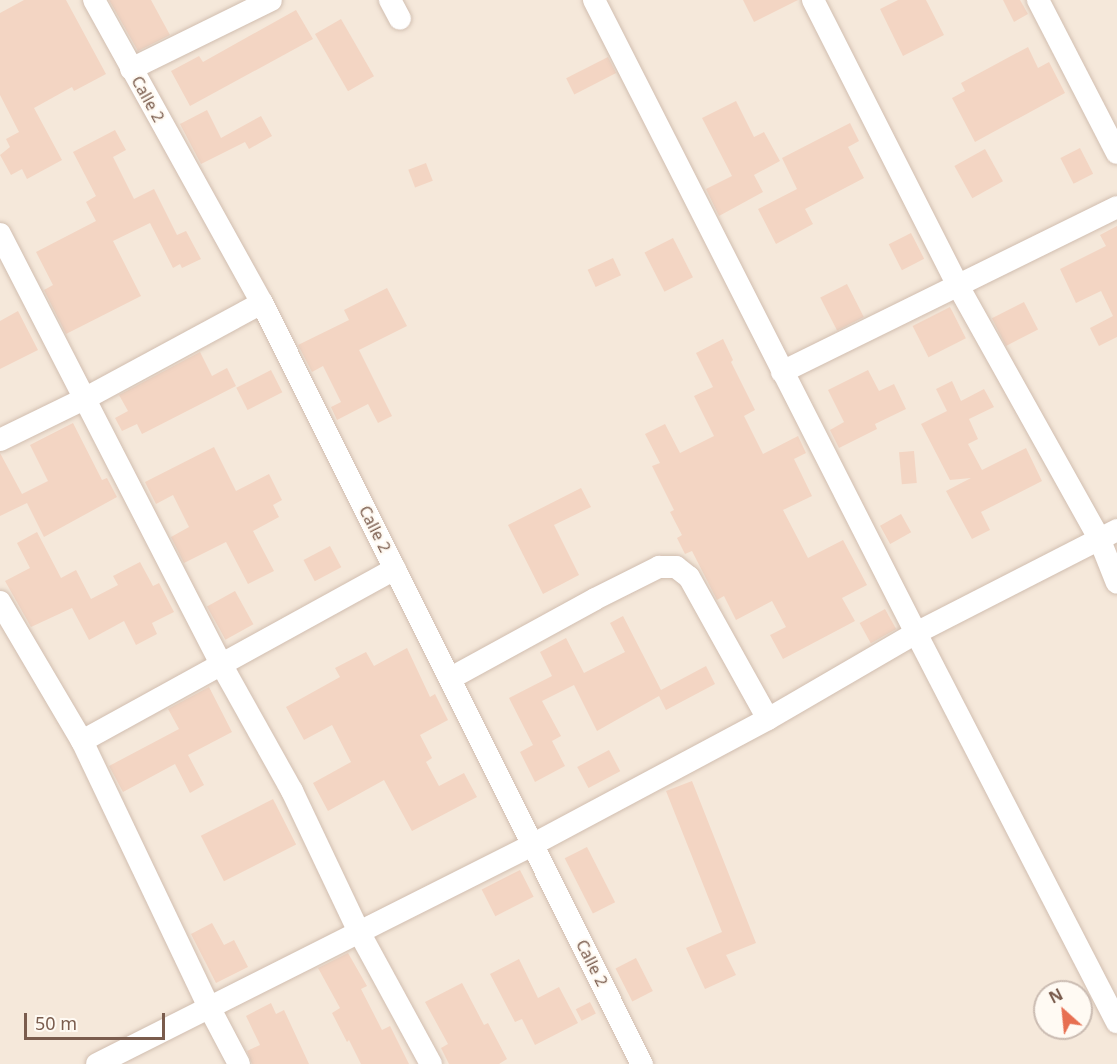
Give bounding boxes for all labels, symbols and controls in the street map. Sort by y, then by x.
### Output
street label: Calle 2 [128,73,168,125]
street label: Calle 2 [355,503,395,555]
street label: Calle 2 [572,937,612,989]
north arrow [1033,980,1093,1040]
text: N [1045,983,1067,1009]
scale bar [27,1001,168,1039]
text: 50 m [35,1011,77,1035]

